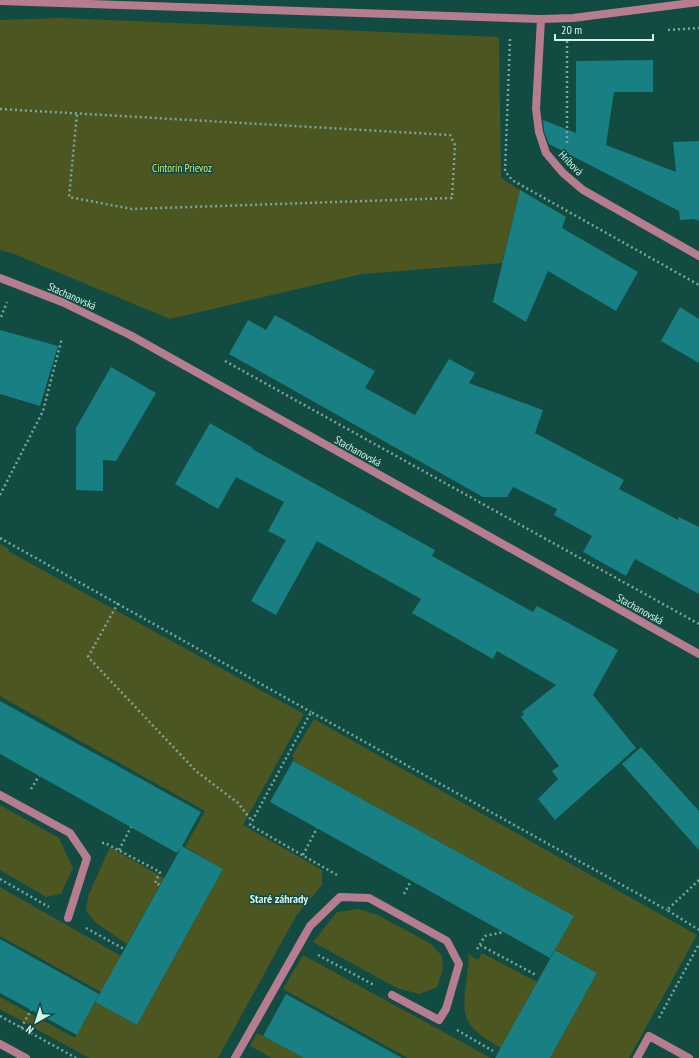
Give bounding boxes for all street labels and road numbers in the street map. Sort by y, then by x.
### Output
street label: Hríbová [556,148,586,178]
street label: Stachanovská [46,279,98,313]
street label: Stachanovská [332,432,384,470]
street label: Stachanovská [614,590,666,628]

